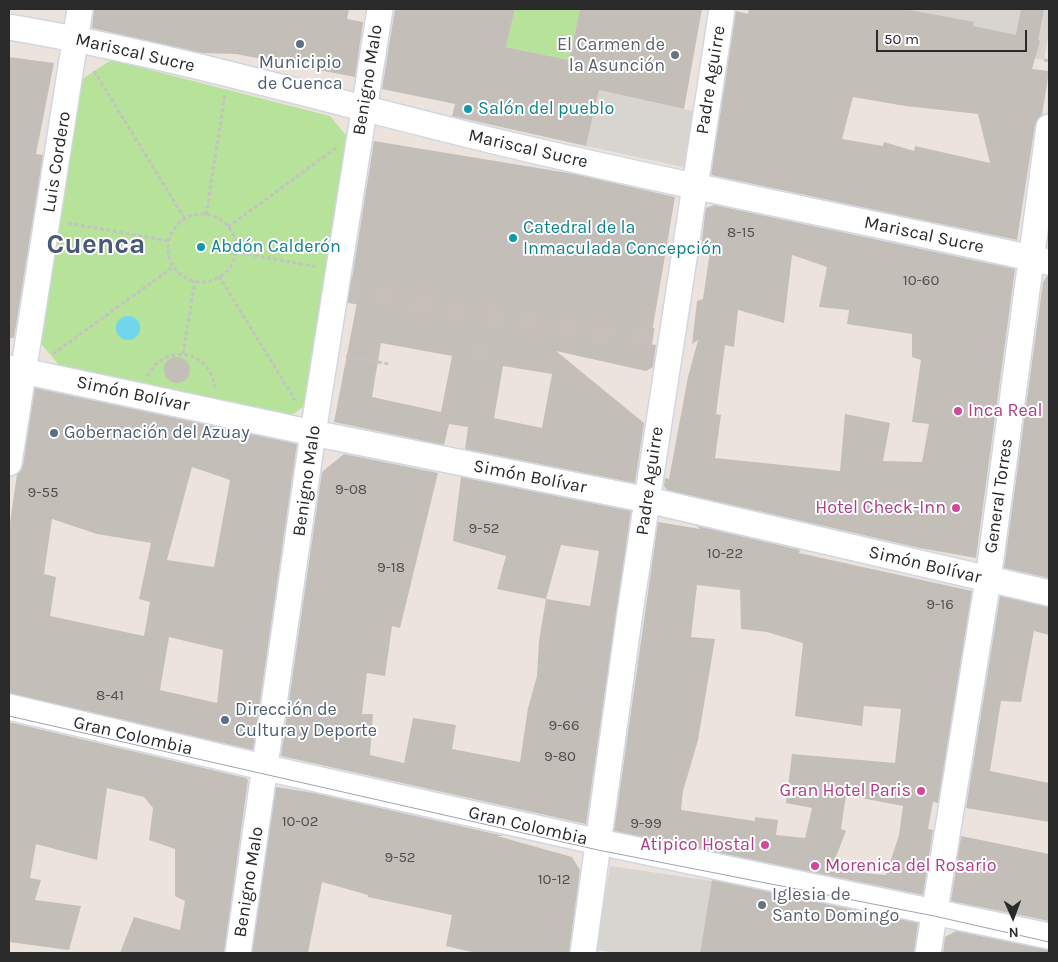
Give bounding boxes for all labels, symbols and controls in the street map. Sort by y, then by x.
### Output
scale bar [878,20,1029,52]
street label: Benigno Malo [349,23,387,137]
street label: Padre Aguirre [692,24,730,136]
street label: Mariscal Sucre [73,29,197,77]
text: 50 m [884,30,919,48]
place label: El Carmen de la Asunción [557,34,665,76]
marker: Municipio de Cuenca [294,38,306,50]
marker: El Carmen de la Asunción [669,49,681,61]
place label: Municipio de Cuenca [257,52,343,94]
place label: Salón del pueblo [478,98,614,120]
marker: Salón del pueblo [462,103,474,115]
street label: Luis Cordero [38,110,76,214]
street label: Mariscal Sucre [466,125,590,173]
street label: Mariscal Sucre [862,212,986,258]
place label: Catedral de la Inmaculada Concepción [523,217,722,260]
house number: 8-15 [727,224,755,242]
district label: Cuenca [47,228,145,262]
marker: Catedral de la Inmaculada Concepción [507,232,519,244]
place label: Abdón Calderón [211,236,341,258]
marker: Abdón Calderón [195,241,207,253]
house number: 10-60 [903,272,939,290]
street label: Simón Bolívar [75,371,191,417]
place label: Inca Real [968,400,1043,422]
marker: Inca Real [952,405,964,417]
place label: Gobernación del Azuay [64,422,250,444]
street label: Benigno Malo [289,424,325,538]
street label: Padre Aguirre [632,425,668,537]
marker: Gobernación del Azuay [48,427,60,439]
street label: General Torres [980,437,1018,555]
street label: Simón Bolívar [472,455,588,499]
house number: 9-08 [335,481,367,499]
house number: 9-55 [28,484,58,502]
place label: Hotel Check-Inn [815,497,946,519]
marker: Hotel Check-Inn [950,502,962,514]
house number: 9-52 [468,520,500,538]
street label: Simón Bolívar [867,542,983,588]
house number: 10-22 [707,545,743,563]
house number: 9-18 [377,559,405,577]
house number: 9-16 [926,596,954,614]
house number: 8-41 [96,687,124,705]
place label: Dirección de Cultura y Deporte [235,699,377,742]
street label: Gran Colombia [71,712,195,760]
marker: Dirección de Cultura y Deporte [219,714,231,726]
house number: 9-66 [548,717,580,735]
house number: 9-80 [544,748,576,766]
place label: Gran Hotel Paris [779,780,911,802]
marker: Gran Hotel Paris [915,785,927,797]
street label: Gran Colombia [466,802,590,850]
house number: 10-02 [282,813,318,831]
house number: 9-99 [630,815,662,833]
street label: Benigno Malo [230,825,268,939]
place label: Atipico Hostal [640,834,755,856]
marker: Atipico Hostal [759,839,771,851]
house number: 9-52 [384,849,416,867]
place label: Morenica del Rosario [825,855,997,877]
marker: Morenica del Rosario [809,860,821,872]
house number: 10-12 [538,871,570,889]
place label: Iglesia de Santo Domingo [772,884,899,926]
north arrow [988,892,1038,942]
marker: Iglesia de Santo Domingo [756,899,768,911]
text: N [1008,924,1019,941]

